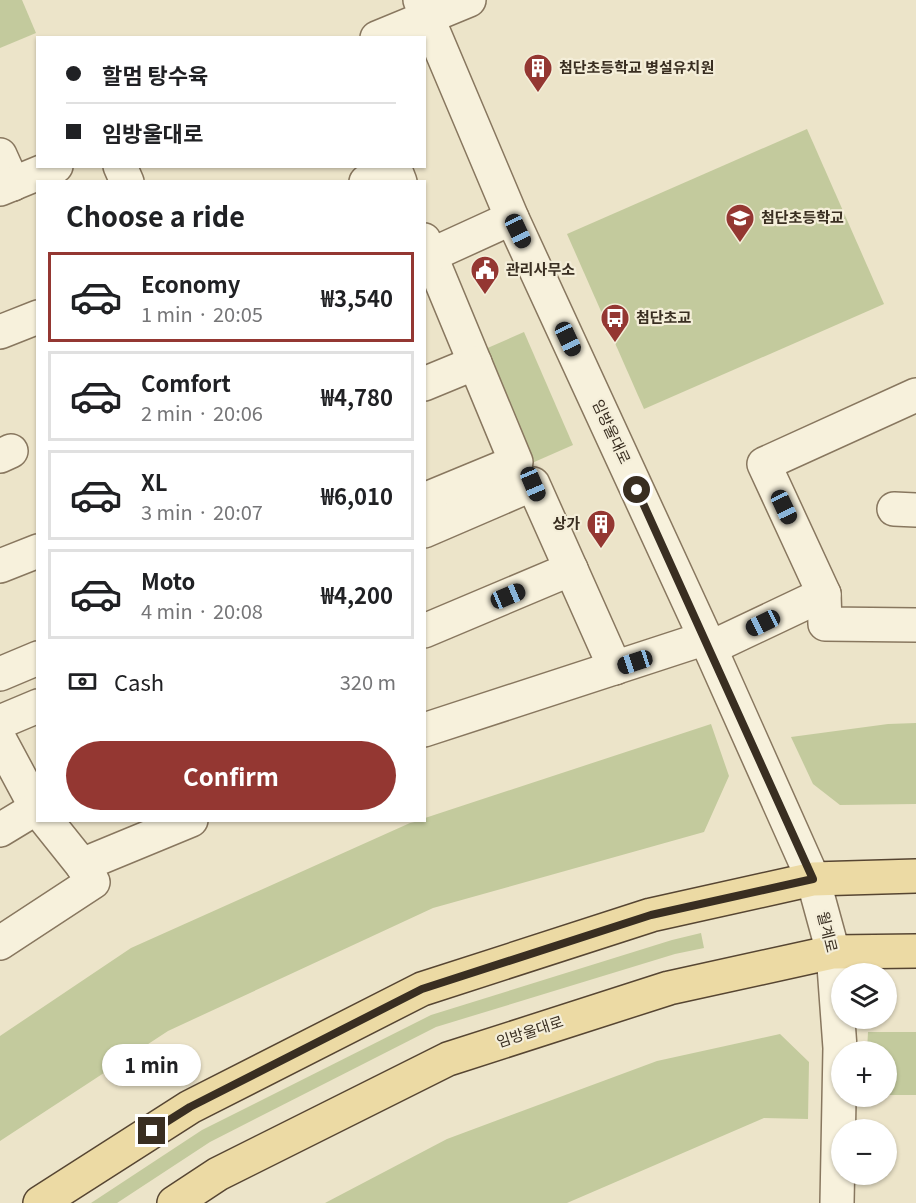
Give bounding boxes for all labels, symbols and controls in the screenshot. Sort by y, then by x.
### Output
building icon: 첨단초등학교 병설유치원 [522,52,554,94]
place label: 첨단초등학교 병설유치원 [559,56,714,77]
text: 할멈 탕수육 [102,58,208,90]
text: 임방울대로 [102,116,203,148]
text: Choose a ride [66,196,245,235]
school or university icon: 첨단초등학교 [724,202,756,244]
place label: 첨단초등학교 [761,206,844,227]
car [502,211,534,251]
public building icon: 관리사무소 [469,254,501,296]
place label: 관리사무소 [506,258,575,279]
text: Economy [141,267,240,299]
icon: car [69,270,123,324]
text: ₩3,540 [321,281,393,313]
text: 1 min · 20:05 [141,299,263,328]
bus stop icon: 첨단초교 [599,302,631,344]
place label: 첨단초교 [636,306,691,327]
car [552,319,584,359]
text: Comfort [141,366,231,398]
icon: car [69,369,123,423]
text: ₩4,780 [321,380,393,412]
street label: 임방울대로 [588,396,636,467]
text: 2 min · 20:06 [141,398,263,427]
car [518,464,548,504]
text: XL [141,465,168,497]
icon: car [69,468,123,522]
route start [623,476,650,503]
text: ₩6,010 [321,479,393,511]
car [768,487,800,527]
text: 3 min · 20:07 [141,497,263,526]
building icon: 상가 [585,508,617,550]
place label: 상가 [552,512,580,533]
text: Moto [141,564,195,596]
icon: car [69,567,123,621]
text: ₩4,200 [321,578,393,610]
car [488,581,528,611]
text: 4 min · 20:08 [141,596,263,625]
car [743,607,783,639]
car [615,648,655,676]
icon: cash [66,665,99,698]
text: Cash [114,665,164,697]
text: 320 m [340,667,396,696]
button: Confirm [66,741,396,810]
street label: 월계로 [813,909,844,954]
map controls [831,963,897,1185]
button: layers [831,963,897,1029]
street label: 임방울대로 [493,1010,566,1051]
button: + [831,1041,897,1107]
callout: 1 min [102,1044,201,1086]
text: 1 min [124,1050,179,1079]
route end [138,1117,165,1144]
button: − [831,1119,897,1185]

